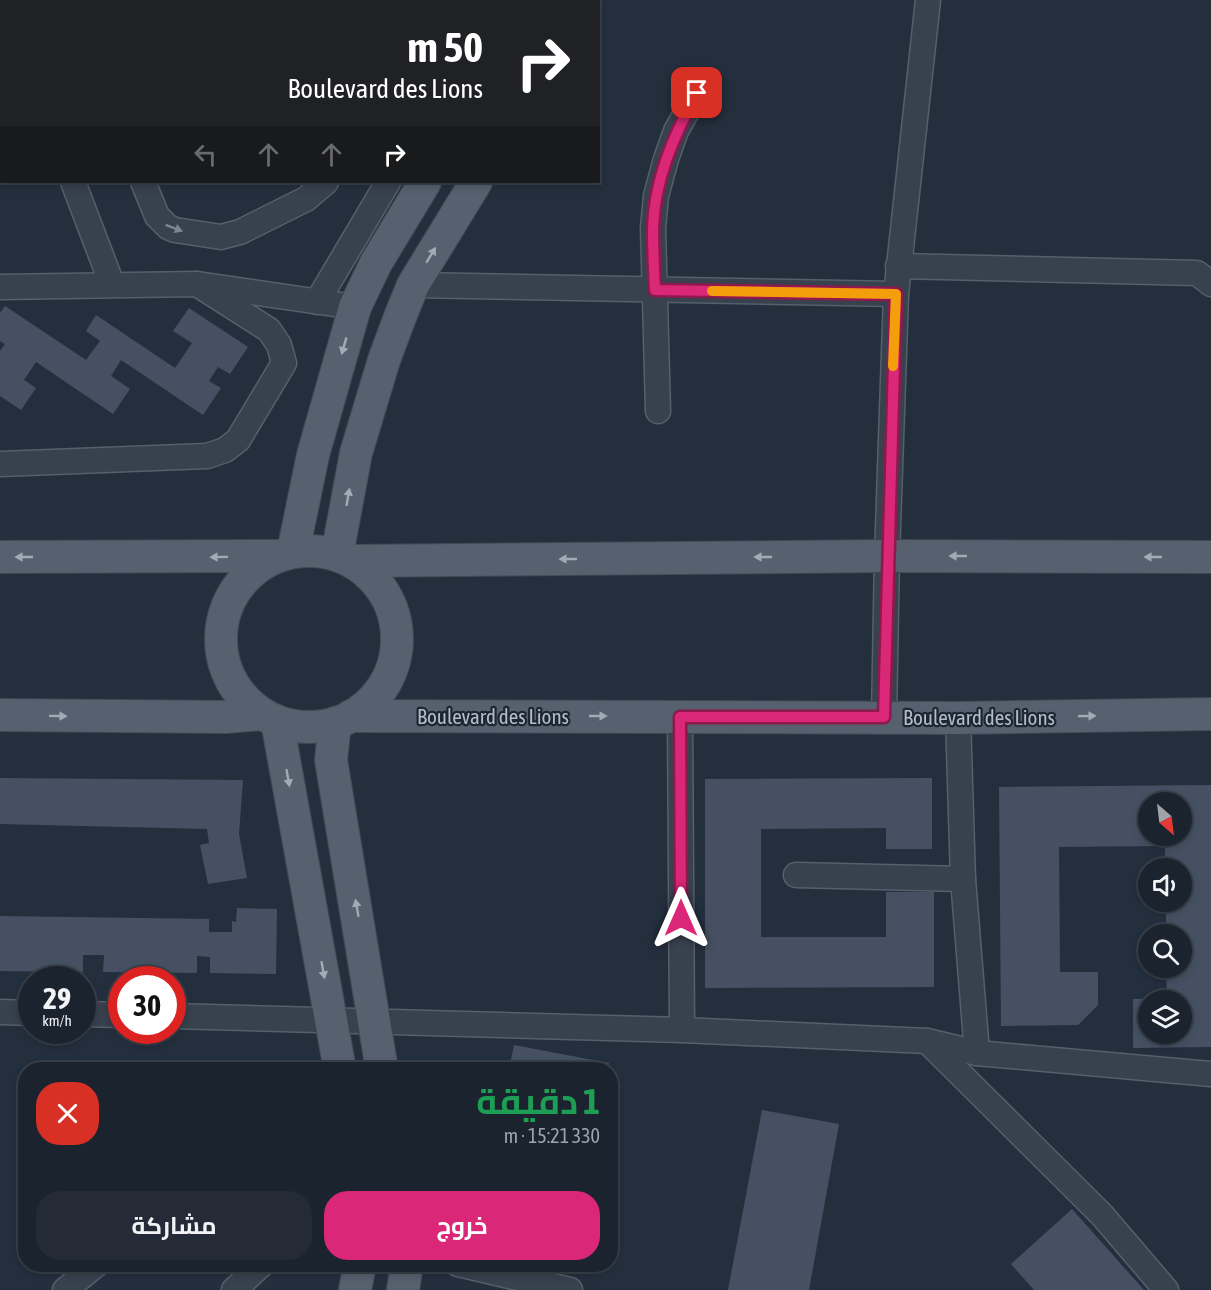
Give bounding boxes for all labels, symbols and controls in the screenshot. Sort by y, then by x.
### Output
text: 50 m [408,23,483,71]
icon: right [504,24,582,102]
pin [671,67,722,118]
text: Boulevard des Lions [287,73,483,104]
icon: arrive [680,76,713,109]
icon: left [189,138,222,171]
icon: ahead [252,138,285,171]
icon: ahead [315,138,348,171]
icon: right [378,138,411,171]
one-way arrow [165,223,183,233]
one-way arrow [426,247,437,263]
one-way arrow [338,337,348,355]
one-way arrow [344,488,353,507]
one-way arrow [948,551,967,561]
one-way arrow [14,552,33,562]
one-way arrow [209,552,228,562]
one-way arrow [1143,552,1162,562]
one-way arrow [753,553,772,562]
one-way arrow [558,554,577,564]
street label: Boulevard des Lions [417,704,569,728]
street label: Boulevard des Lions [903,705,1055,729]
one-way arrow [49,711,68,720]
one-way arrow [589,711,608,721]
one-way arrow [1078,711,1097,721]
one-way arrow [284,769,293,788]
north arrow [1138,792,1192,846]
map controls [1138,792,1192,1044]
button: sound [1138,858,1192,912]
position arrow [649,886,713,950]
one-way arrow [352,898,361,917]
button: search [1138,924,1192,978]
one-way arrow [319,961,328,980]
speed limit sign: 30 [108,966,186,1044]
text: 29 [43,981,71,1015]
button: layers [1138,990,1192,1044]
text: km/h [42,1012,72,1029]
text: 1 دقيقة [476,1080,600,1122]
button: close [36,1082,99,1145]
text: 330 m · 15:21 [504,1124,600,1147]
button: مشاركة [36,1191,312,1260]
button: خروج [324,1191,600,1260]

